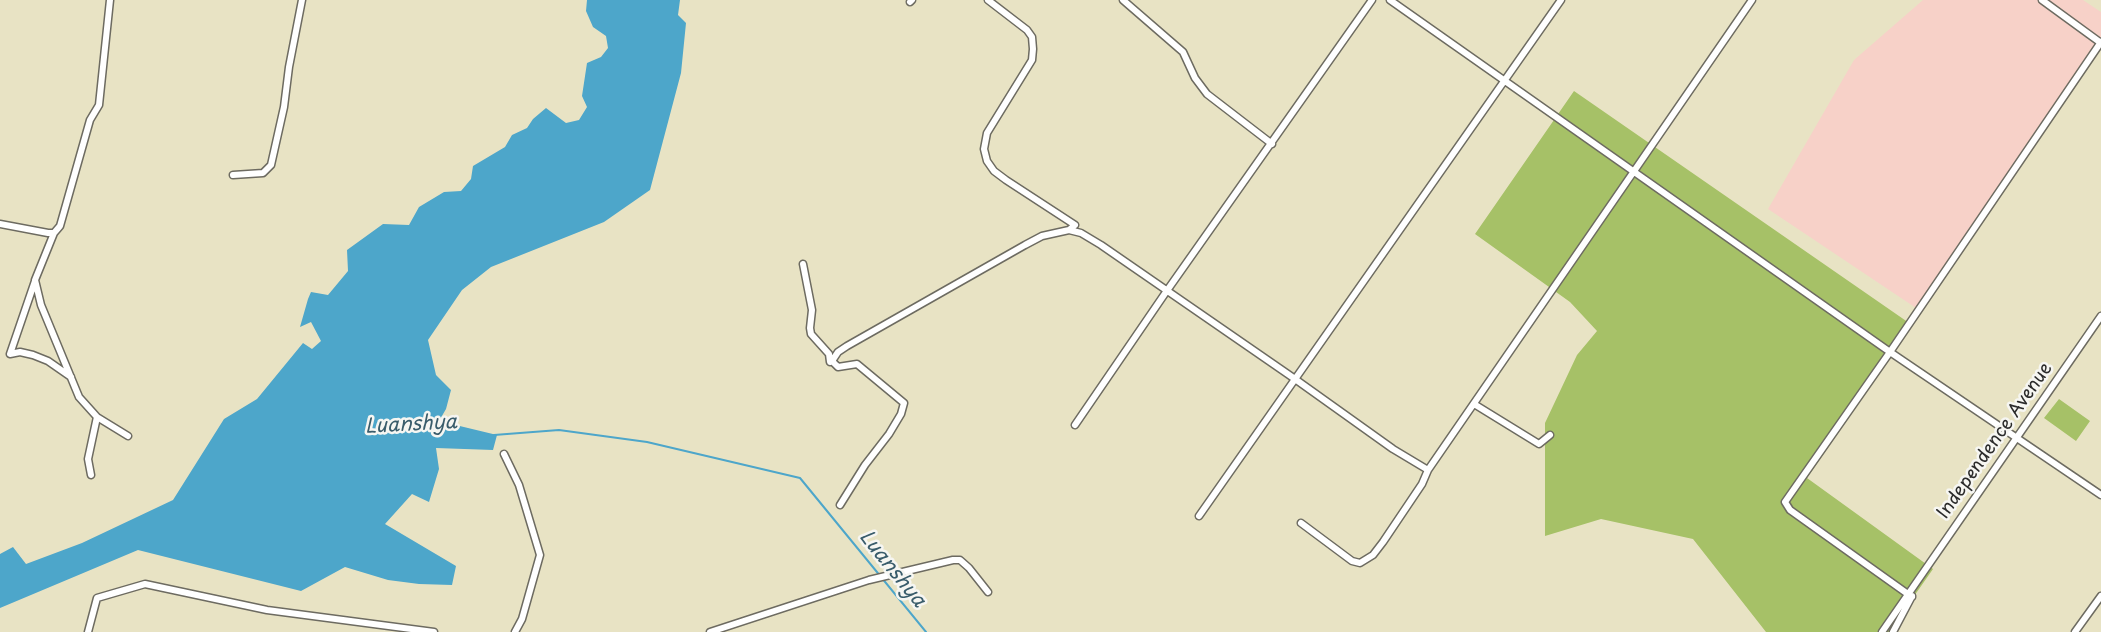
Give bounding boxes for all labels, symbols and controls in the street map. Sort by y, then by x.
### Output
street label: Independence Avenue [1933,359,2057,523]
water label: Luanshya [364,411,458,439]
water label: Luanshya [854,526,930,612]

